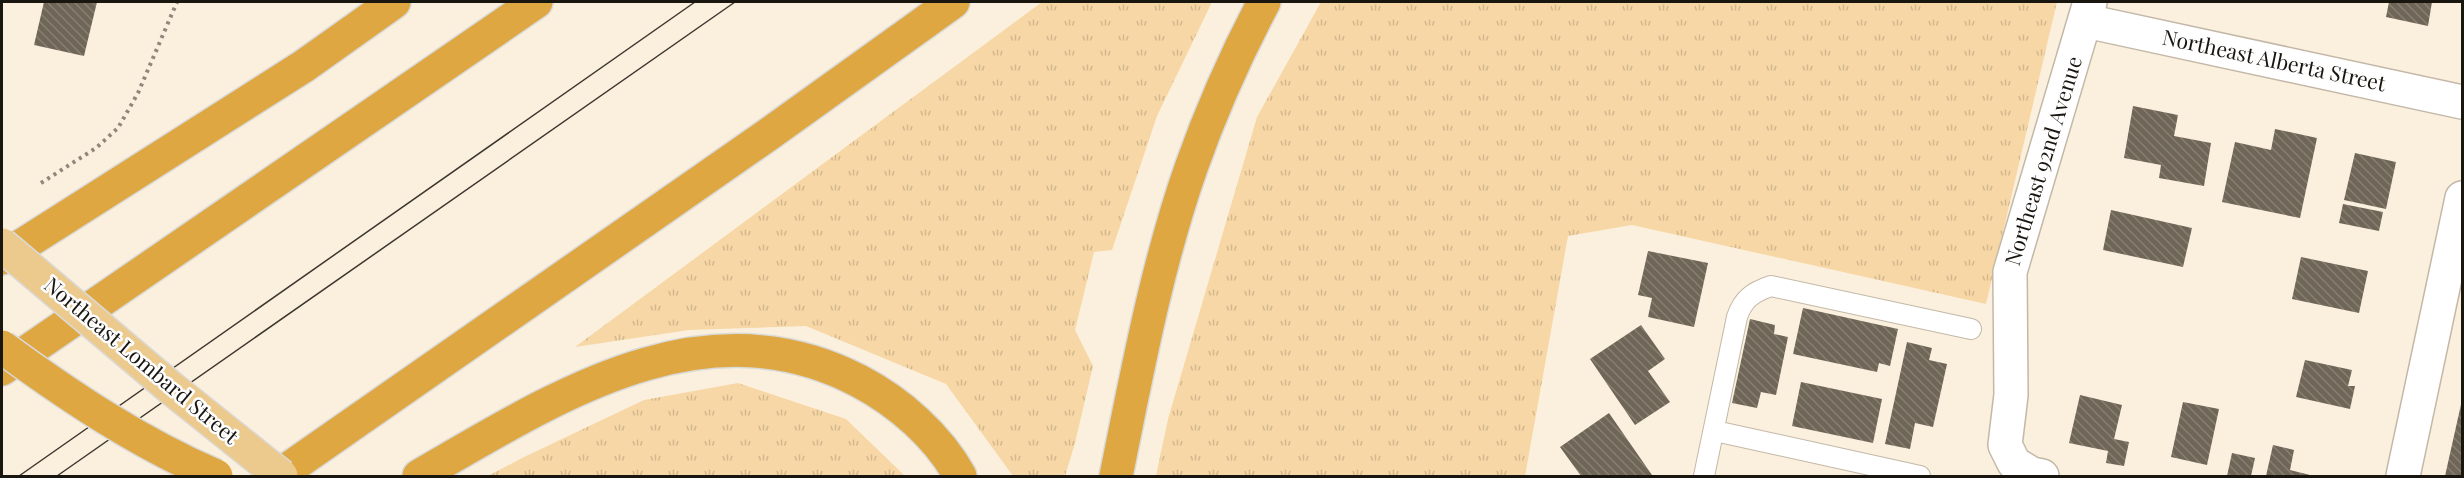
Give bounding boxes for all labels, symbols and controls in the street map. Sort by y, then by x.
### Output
street label: Northeast Alberta Street [2160,22,2389,96]
street label: Northeast 92nd Avenue [1997,52,2087,268]
street label: Northeast Lombard Street [39,270,246,449]

